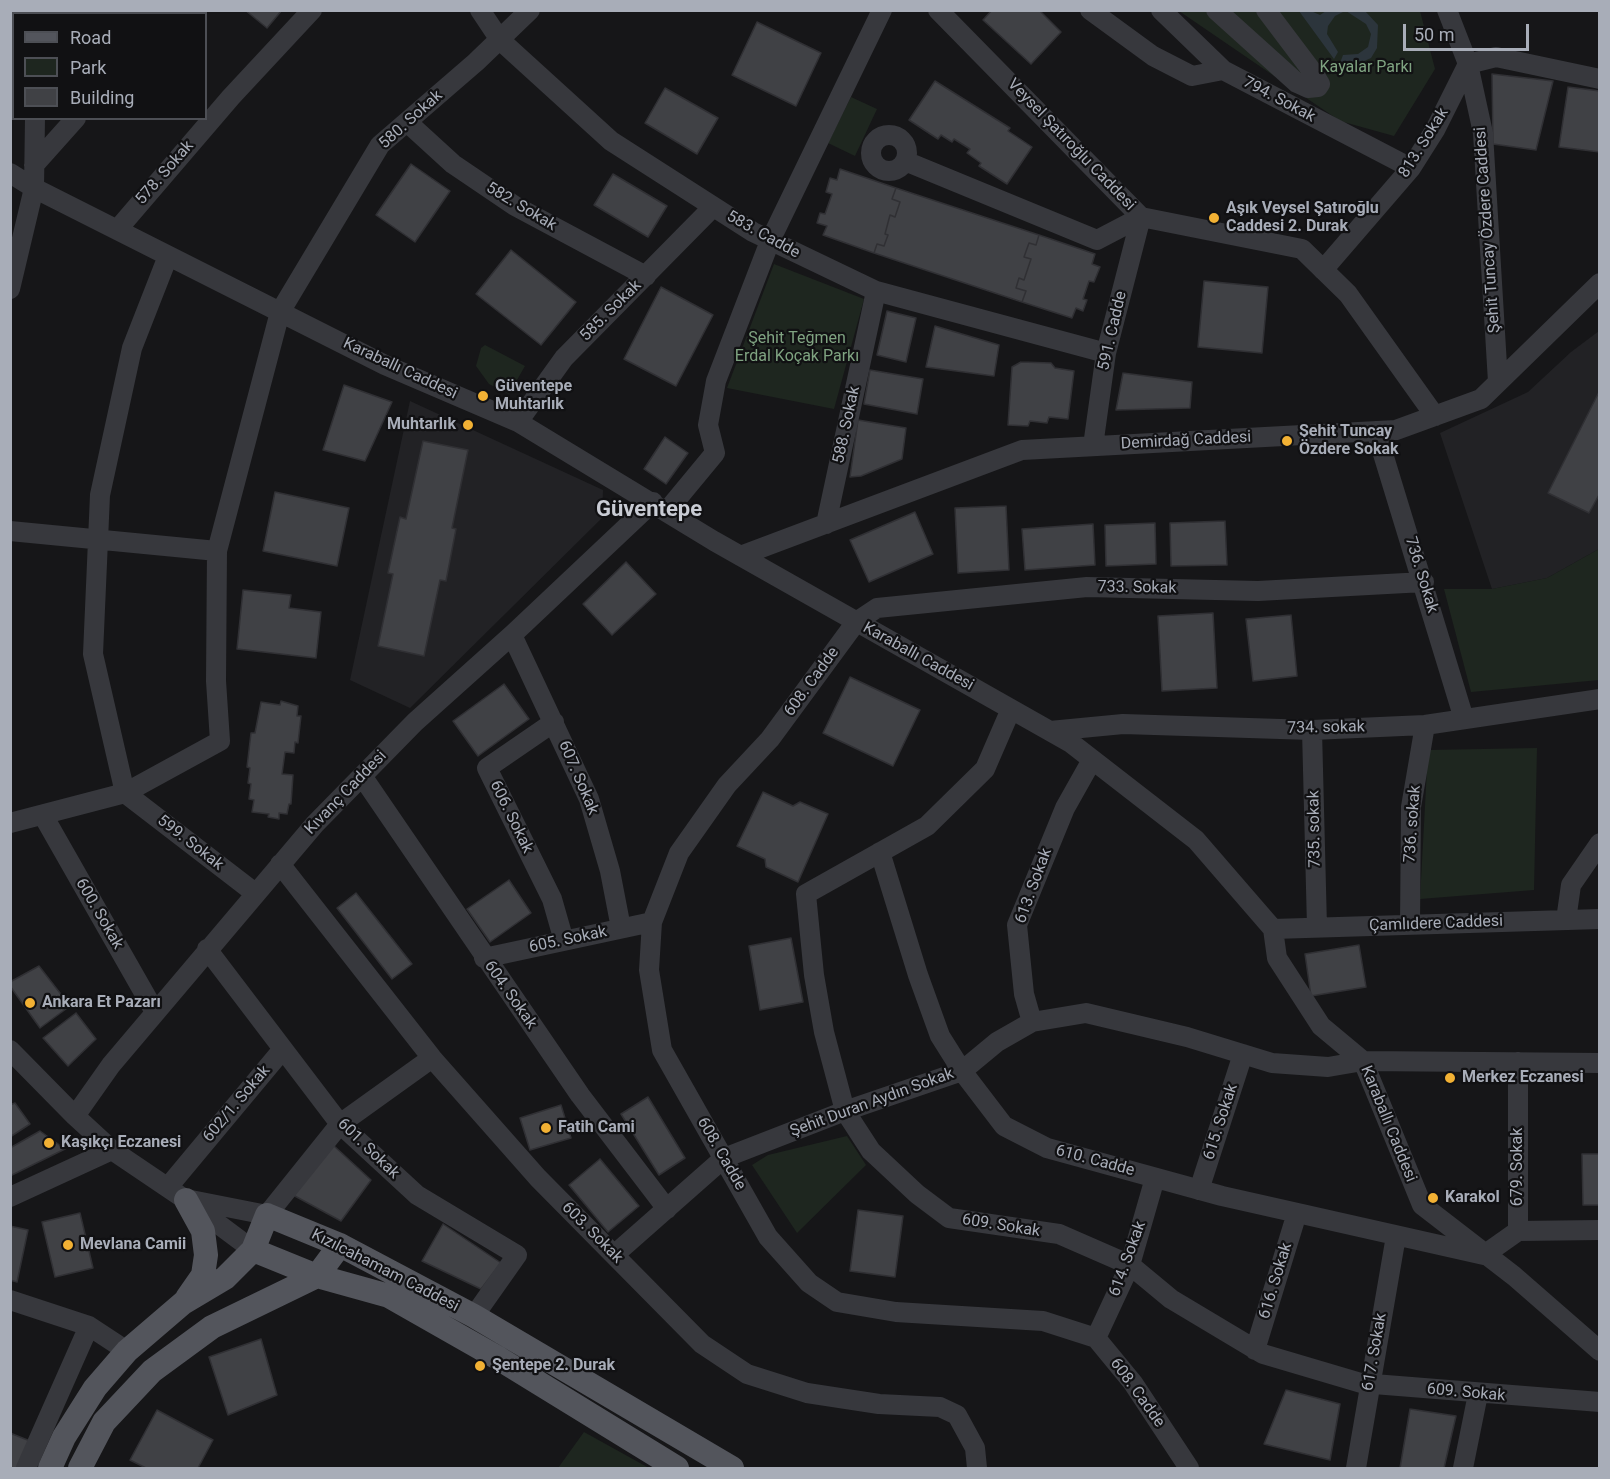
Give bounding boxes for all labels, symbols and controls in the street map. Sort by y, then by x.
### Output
legend [12,12,207,120]
scale bar [1406,12,1532,50]
text: 50 m [1414,24,1454,45]
text: Road [70,27,111,48]
text: Park [70,57,106,78]
park label: Kayalar Parkı [1320,58,1412,78]
street label: 794. Sokak [1240,73,1318,127]
street label: Veysel Şatıroğlu Caddesi [1003,75,1139,215]
text: Building [70,87,134,108]
street label: 580. Sokak [375,87,447,153]
street label: 813. Sokak [1395,105,1453,181]
street label: Şehit Tuncay Özdere Caddesi [1471,126,1505,334]
street label: 578. Sokak [132,137,198,209]
street label: 582. Sokak [482,179,560,235]
place label: Aşık Veysel Şatıroğlu Caddesi 2. Durak [1226,199,1379,237]
street label: 583. Cadde [723,207,803,263]
marker: Aşık Veysel Şatıroğlu Caddesi 2. Durak [1207,211,1221,225]
street label: 585. Sokak [576,276,646,346]
street label: 591. Cadde [1095,289,1131,373]
park label: Şehit Teğmen Erdal Koçak Parkı [735,329,859,367]
street label: Karaballı Caddesi [340,334,460,404]
place label: Güventepe Muhtarlık [495,377,572,415]
street label: 588. Sokak [829,385,865,465]
marker: Güventepe Muhtarlık [476,389,490,403]
place label: Muhtarlık [387,415,456,435]
marker: Muhtarlık [461,418,475,432]
place label: Şehit Tuncay Özdere Sokak [1299,422,1399,460]
street label: Demirdağ Caddesi [1120,428,1252,454]
marker: Şehit Tuncay Özdere Sokak [1280,434,1294,448]
district label: Güventepe [596,497,702,523]
street label: 736. Sokak [1400,535,1442,615]
street label: 733. Sokak [1097,578,1177,598]
street label: Karaballı Caddesi [859,619,977,695]
street label: 608. Cadde [780,644,844,720]
street label: 734. sokak [1287,718,1365,738]
street label: 607. Sokak [554,738,602,818]
street label: Kıvanç Caddesi [301,747,391,839]
street label: 606. Sokak [485,777,537,857]
street label: 736. sokak [1401,785,1425,863]
street label: 735. sokak [1305,790,1325,868]
street label: 599. Sokak [153,811,227,875]
street label: 613. Sokak [1012,846,1056,926]
street label: 600. Sokak [71,875,127,953]
street label: Çamlıdere Caddesi [1369,912,1503,936]
street label: 605. Sokak [528,922,608,958]
street label: 604. Sokak [480,957,540,1033]
place label: Ankara Et Pazarı [42,993,161,1013]
marker: Ankara Et Pazarı [23,996,37,1010]
street label: 602/1. Sokak [199,1062,275,1146]
street label: Karaballı Caddesi [1356,1063,1420,1185]
street label: Şehit Duran Aydın Sokak [788,1064,956,1142]
place label: Merkez Eczanesi [1462,1068,1584,1088]
marker: Merkez Eczanesi [1443,1071,1457,1085]
street label: 615. Sokak [1200,1082,1242,1162]
street label: 608. Cadde [692,1114,750,1194]
street label: 601. Sokak [333,1115,403,1183]
place label: Fatih Cami [558,1118,635,1138]
marker: Fatih Cami [539,1121,553,1135]
street label: 679. Sokak [1508,1128,1528,1206]
place label: Kaşıkçı Eczanesi [61,1133,181,1153]
marker: Kaşıkçı Eczanesi [42,1136,56,1150]
street label: 610. Cadde [1053,1141,1137,1181]
place label: Karakol [1445,1188,1500,1208]
marker: Karakol [1426,1191,1440,1205]
street label: 603. Sokak [557,1198,627,1268]
street label: 609. Sokak [961,1210,1041,1242]
street label: 614. Sokak [1106,1219,1150,1299]
street label: Kızılcahamam Caddesi [308,1225,462,1317]
place label: Mevlana Camii [80,1235,186,1255]
marker: Mevlana Camii [61,1238,75,1252]
street label: 616. Sokak [1255,1241,1297,1321]
street label: 617. Sokak [1359,1312,1391,1392]
street label: 608. Cadde [1105,1355,1169,1431]
place label: Şentepe 2. Durak [492,1356,615,1376]
marker: Şentepe 2. Durak [473,1359,487,1373]
street label: 609. Sokak [1426,1380,1506,1406]

